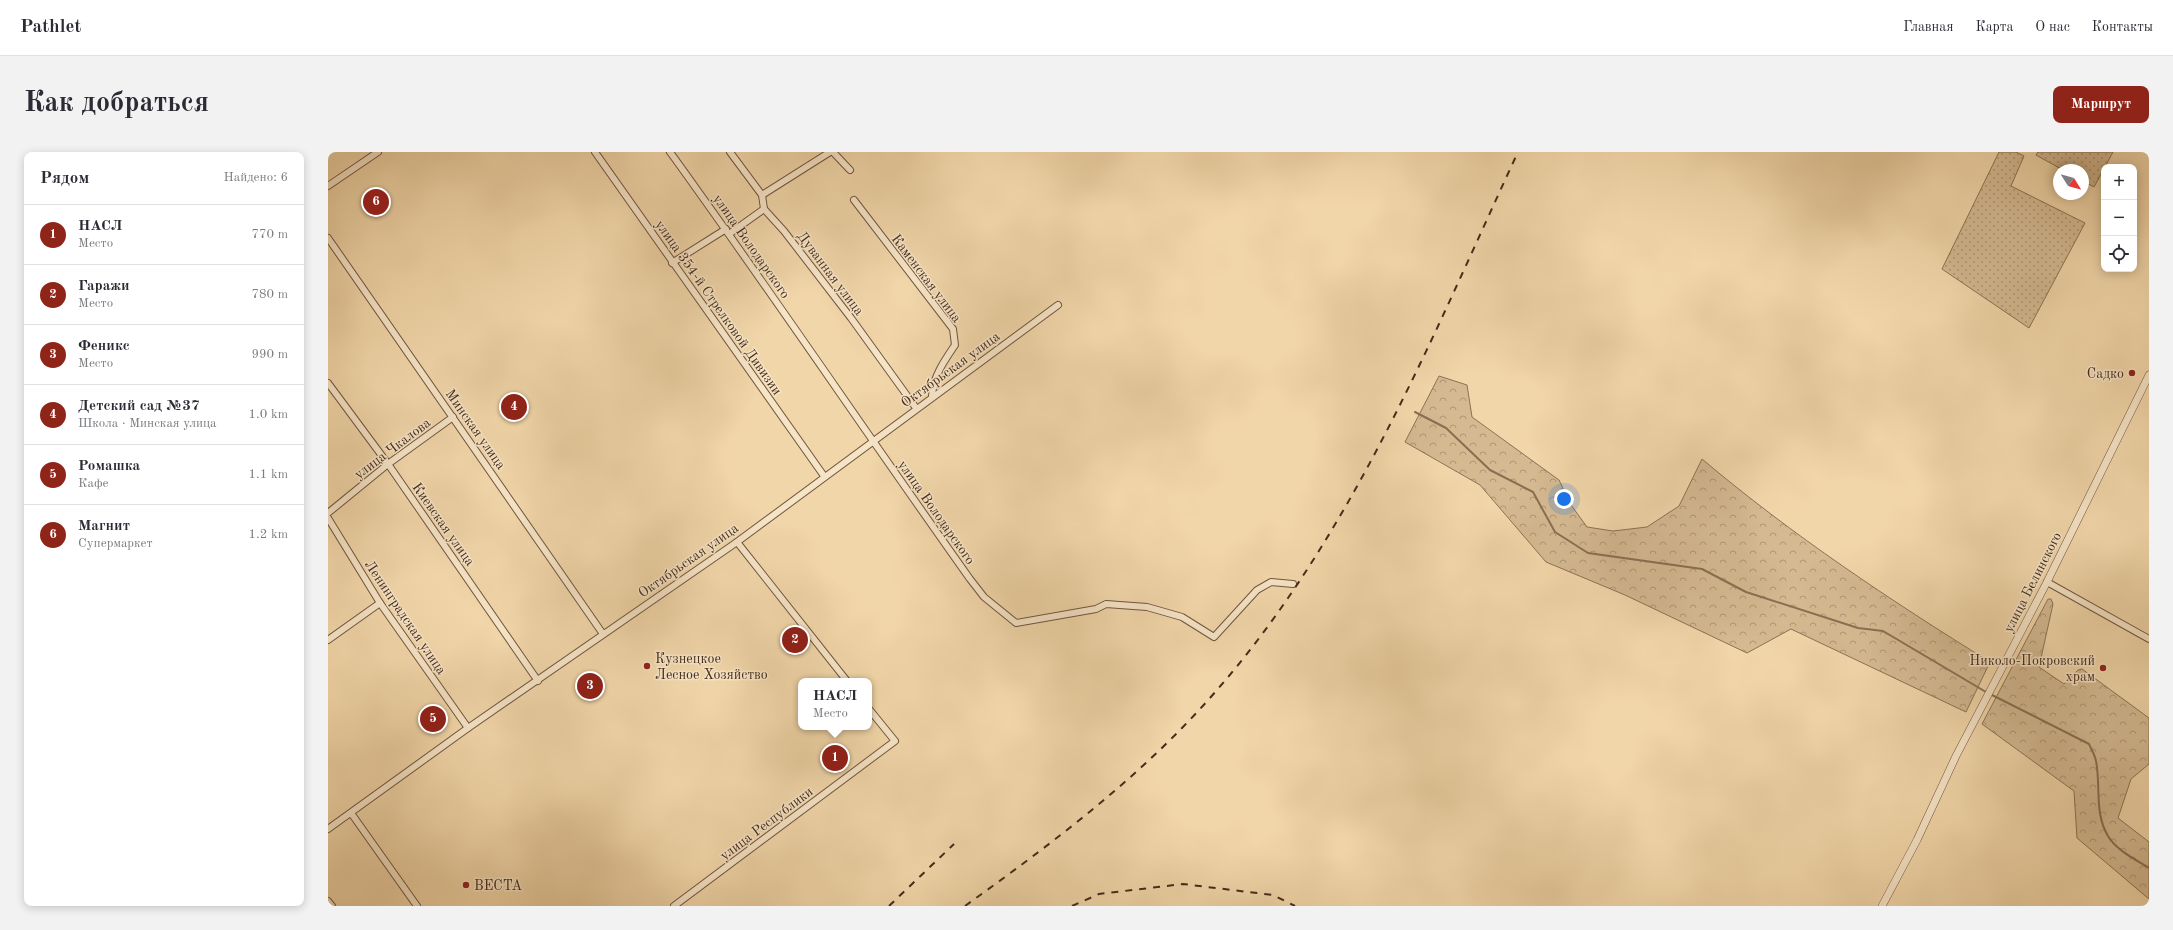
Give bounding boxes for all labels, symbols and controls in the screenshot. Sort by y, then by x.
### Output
text: Pathlet [20,18,81,37]
text: Главная [1903,20,1953,34]
text: Карта [1975,20,2013,34]
text: О нас [2035,20,2070,34]
text: Контакты [2092,20,2153,34]
button: Маршрут [2053,86,2149,123]
text: Как добраться [24,90,209,118]
north arrow [2053,164,2089,200]
map controls [2101,164,2137,272]
button: + [2101,164,2137,200]
text: Рядом [40,170,89,187]
text: Найдено: 6 [224,171,288,184]
pin: 6 [363,187,389,217]
street label: улица Володарского [710,192,792,301]
button: − [2101,200,2137,236]
street label: улица 354-й Стрелковой Дивизии [652,218,784,398]
text: НАСЛ [78,219,123,234]
text: 1 [49,228,57,241]
text: 770 m [251,228,288,241]
street label: Дуванная улица [794,229,866,318]
street label: Каменская улица [889,232,964,325]
button: locate [2101,236,2137,272]
text: Место [78,237,113,250]
text: Гаражи [78,279,130,294]
text: 2 [49,288,57,301]
text: 780 m [251,288,288,301]
text: Место [78,297,113,310]
street label: Октябрьская улица [899,329,1003,410]
text: Феникс [78,339,130,354]
text: 3 [49,348,57,361]
text: 990 m [251,348,288,361]
text: Место [78,357,113,370]
place label: Садко [2087,367,2124,381]
marker: Садко [2127,368,2137,378]
street label: Минская улица [442,387,508,472]
pin: 4 [501,392,527,422]
text: Детский сад №37 [78,399,200,414]
text: 4 [49,408,57,421]
text: 1.0 km [249,408,288,421]
street label: улица Чкалова [352,416,433,482]
text: Школа · Минская улица [78,417,216,430]
street label: улица Володарского [895,458,977,567]
text: Ромашка [78,459,140,474]
text: 5 [49,468,57,481]
text: 1.1 km [249,468,288,481]
text: Кафе [78,477,109,490]
street label: Киевская улица [409,480,477,569]
your location [1554,489,1574,509]
text: Магнит [78,519,130,534]
street label: Октябрьская улица [636,521,741,601]
text: 6 [49,528,57,541]
text: 1.2 km [249,528,288,541]
street label: улица Белинского [2002,530,2064,635]
text: Супермаркет [78,537,153,550]
street label: Ленинградская улица [362,558,449,677]
pin: 2 [782,625,808,655]
place label: Кузнецкое Лесное Хозяйство [655,652,768,682]
place label: Николо-Покровский храм [1969,654,2095,684]
marker: Кузнецкое Лесное Хозяйство [642,661,652,671]
marker: Николо-Покровский храм [2098,663,2108,673]
pin: 3 [577,671,603,701]
popup [798,678,872,730]
text: НАСЛ [813,689,857,704]
pin: 5 [420,704,446,734]
text: Место [813,707,848,720]
pin: 1 [822,743,848,773]
street label: улица Республики [718,784,816,863]
place label: ВЕСТА [474,879,523,893]
marker: ВЕСТА [461,880,471,890]

